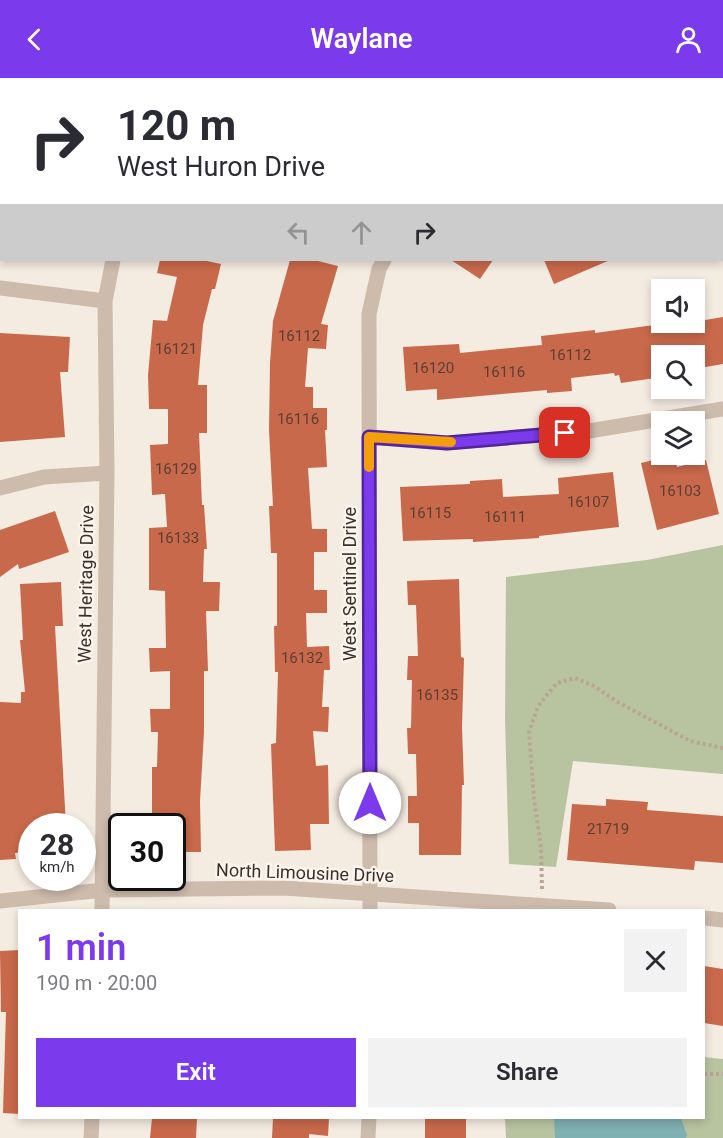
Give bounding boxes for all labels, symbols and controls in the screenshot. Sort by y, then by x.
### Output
icon: back [18,23,51,56]
text: Waylane [310,23,413,55]
icon: person [672,23,705,56]
text: 120 m [117,101,236,150]
icon: right [18,102,96,180]
text: West Huron Drive [117,151,325,183]
icon: left [282,216,315,249]
icon: ahead [345,216,378,249]
icon: right [408,216,441,249]
map controls [651,279,705,465]
button: sound [651,279,705,333]
house number: 16112 [278,327,320,345]
house number: 16121 [155,340,197,358]
button: search [651,345,705,399]
house number: 16112 [549,346,591,364]
house number: 16120 [412,359,454,377]
house number: 16116 [483,363,525,381]
pin [539,407,590,458]
house number: 16116 [277,410,319,428]
button: layers [651,411,705,465]
icon: arrive [548,416,581,449]
house number: 16129 [155,460,197,478]
house number: 16103 [659,482,701,500]
house number: 16107 [567,493,609,511]
house number: 16115 [409,504,451,522]
street label: West Heritage Drive [74,505,97,663]
street label: West Sentinel Drive [339,507,360,661]
house number: 16111 [484,508,526,526]
house number: 16133 [157,529,199,547]
house number: 16132 [281,649,323,667]
house number: 16135 [416,686,458,704]
position arrow [338,771,402,835]
speed limit sign: 30 [108,813,186,891]
house number: 21719 [587,820,629,838]
text: 28 [40,827,74,862]
text: km/h [39,858,75,876]
street label: North Limousine Drive [216,859,394,886]
text: 1 min [36,927,126,969]
button: close [624,929,687,992]
text: 190 m · 20:00 [36,971,157,995]
button: Exit [36,1038,356,1107]
button: Share [368,1038,687,1107]

